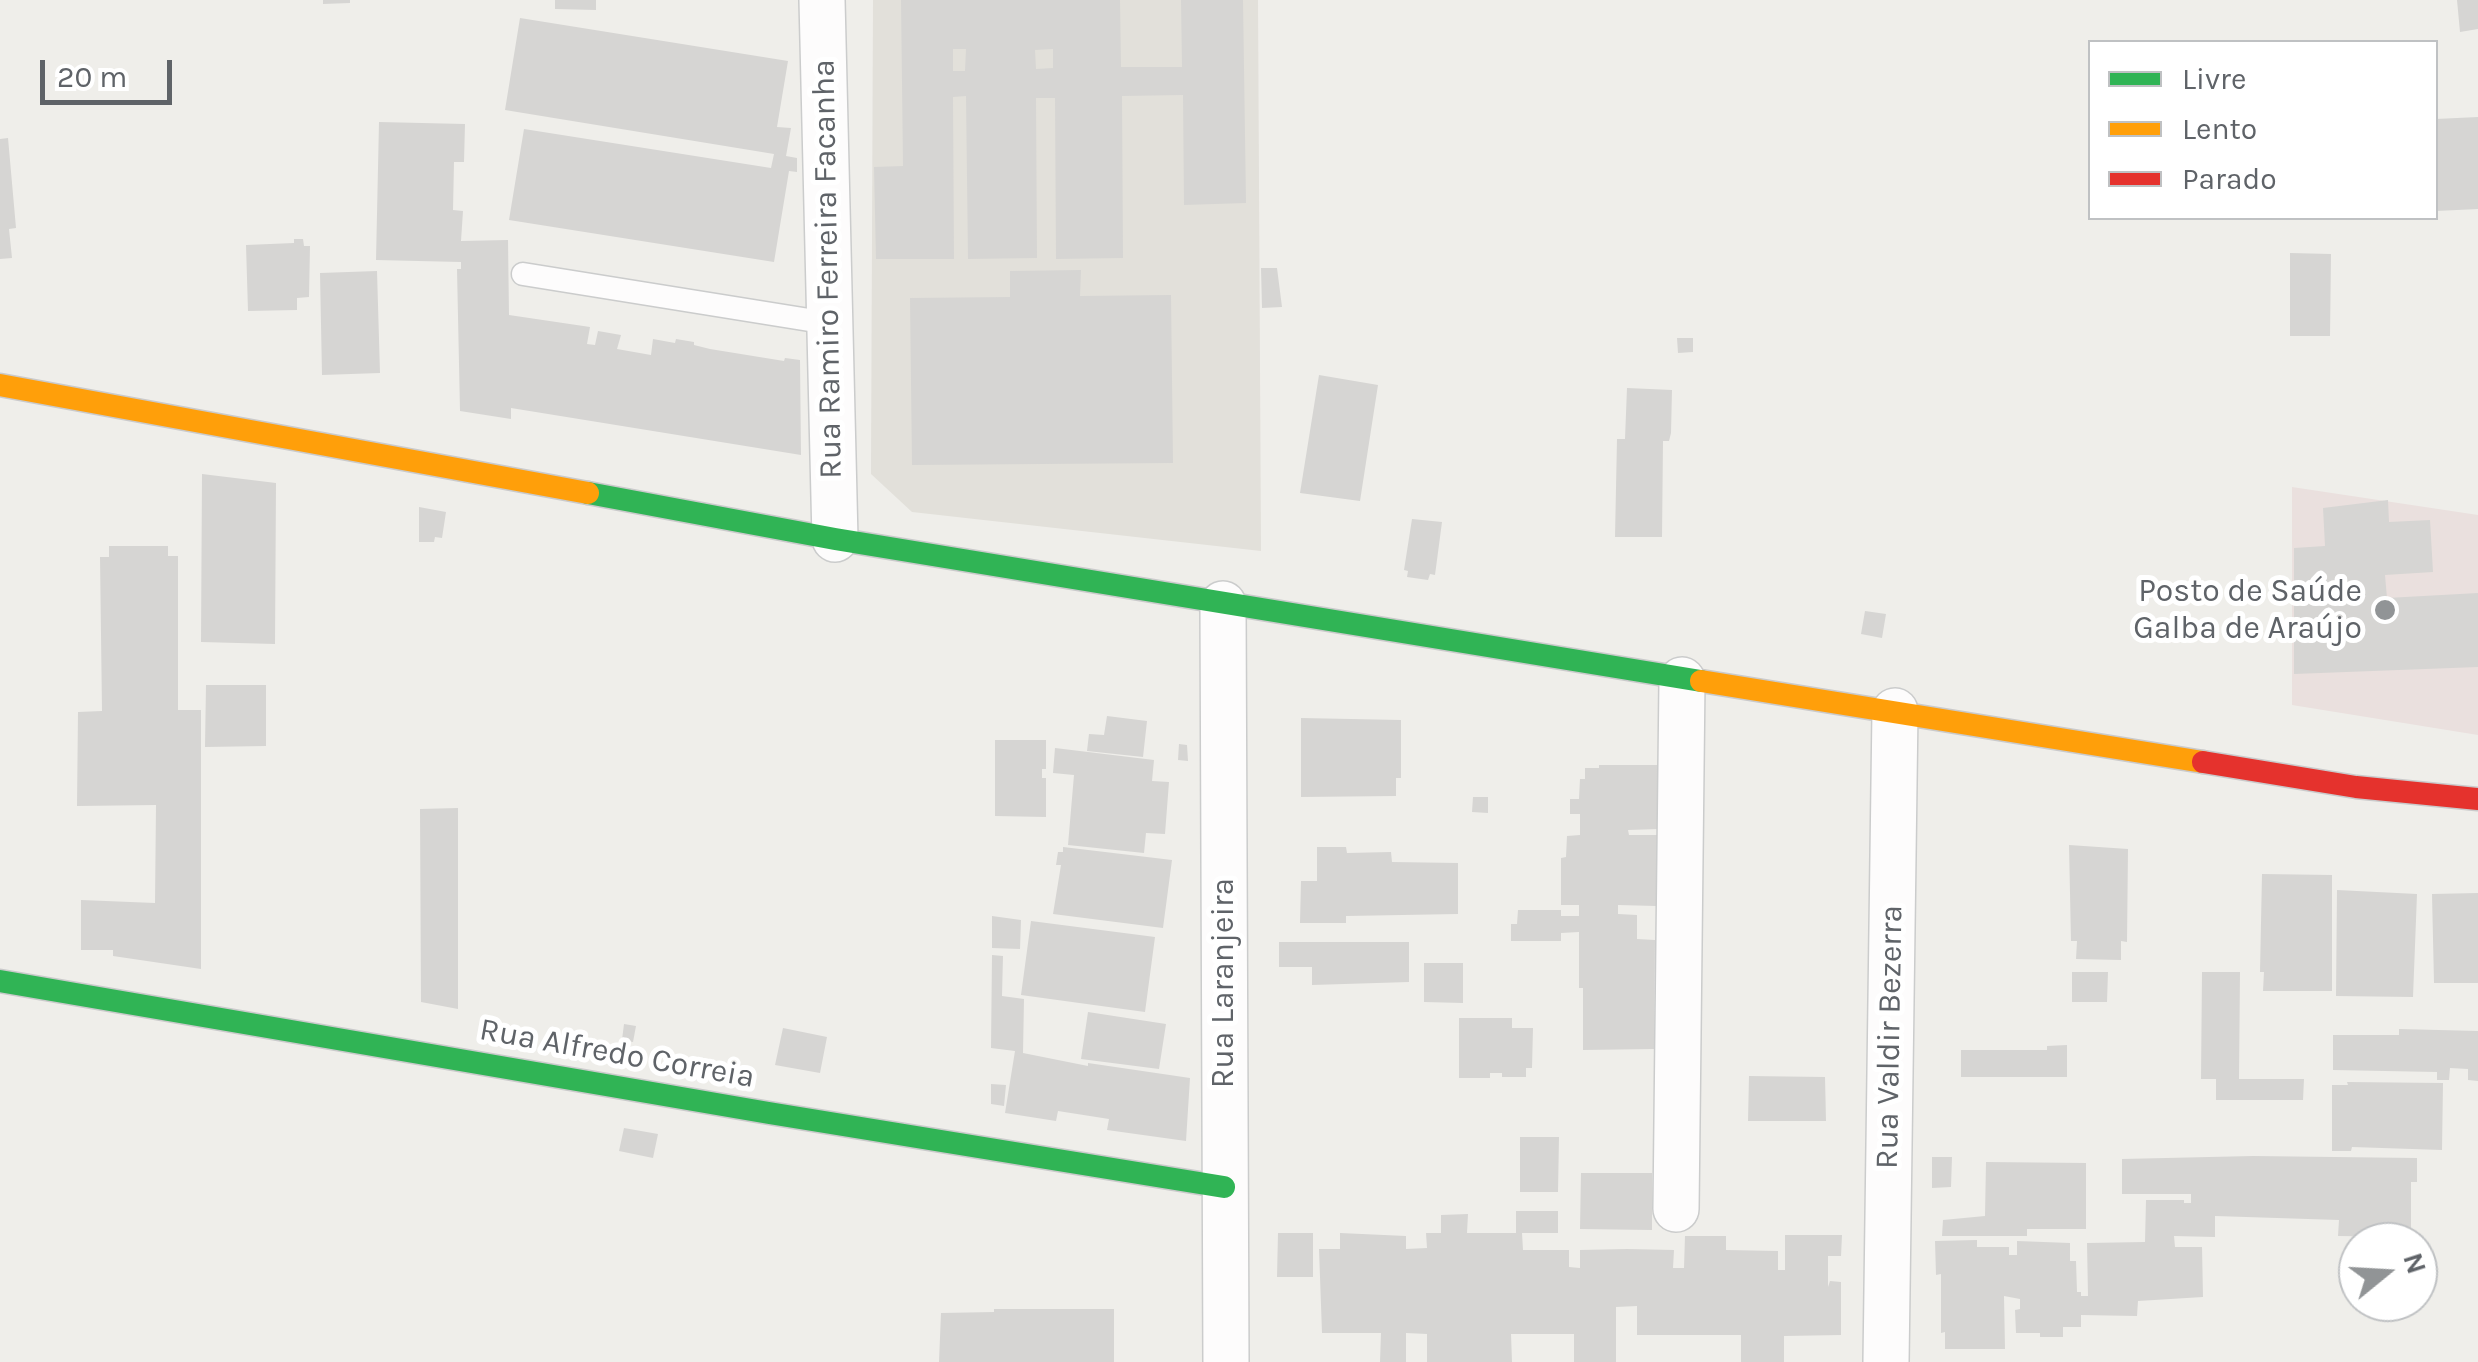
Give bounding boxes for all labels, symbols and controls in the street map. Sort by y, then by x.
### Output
scale bar [45,40,178,102]
legend [2088,40,2438,220]
text: 20 m [57,59,127,95]
street label: Rua Ramiro Ferreira Facanha [805,59,851,479]
text: Livre [2182,61,2246,97]
text: Lento [2182,111,2257,147]
text: Parado [2182,161,2277,197]
place label: Posto de Saúde Galba de Araújo [2133,573,2362,648]
marker: Posto de Saúde Galba de Araújo [2372,597,2398,623]
street label: Rua Laranjeira [1205,878,1243,1088]
street label: Rua Valdir Bezerra [1868,905,1912,1169]
street label: Rua Alfredo Correia [477,1011,757,1097]
north arrow [2338,1222,2438,1322]
text: N [2396,1249,2434,1278]

